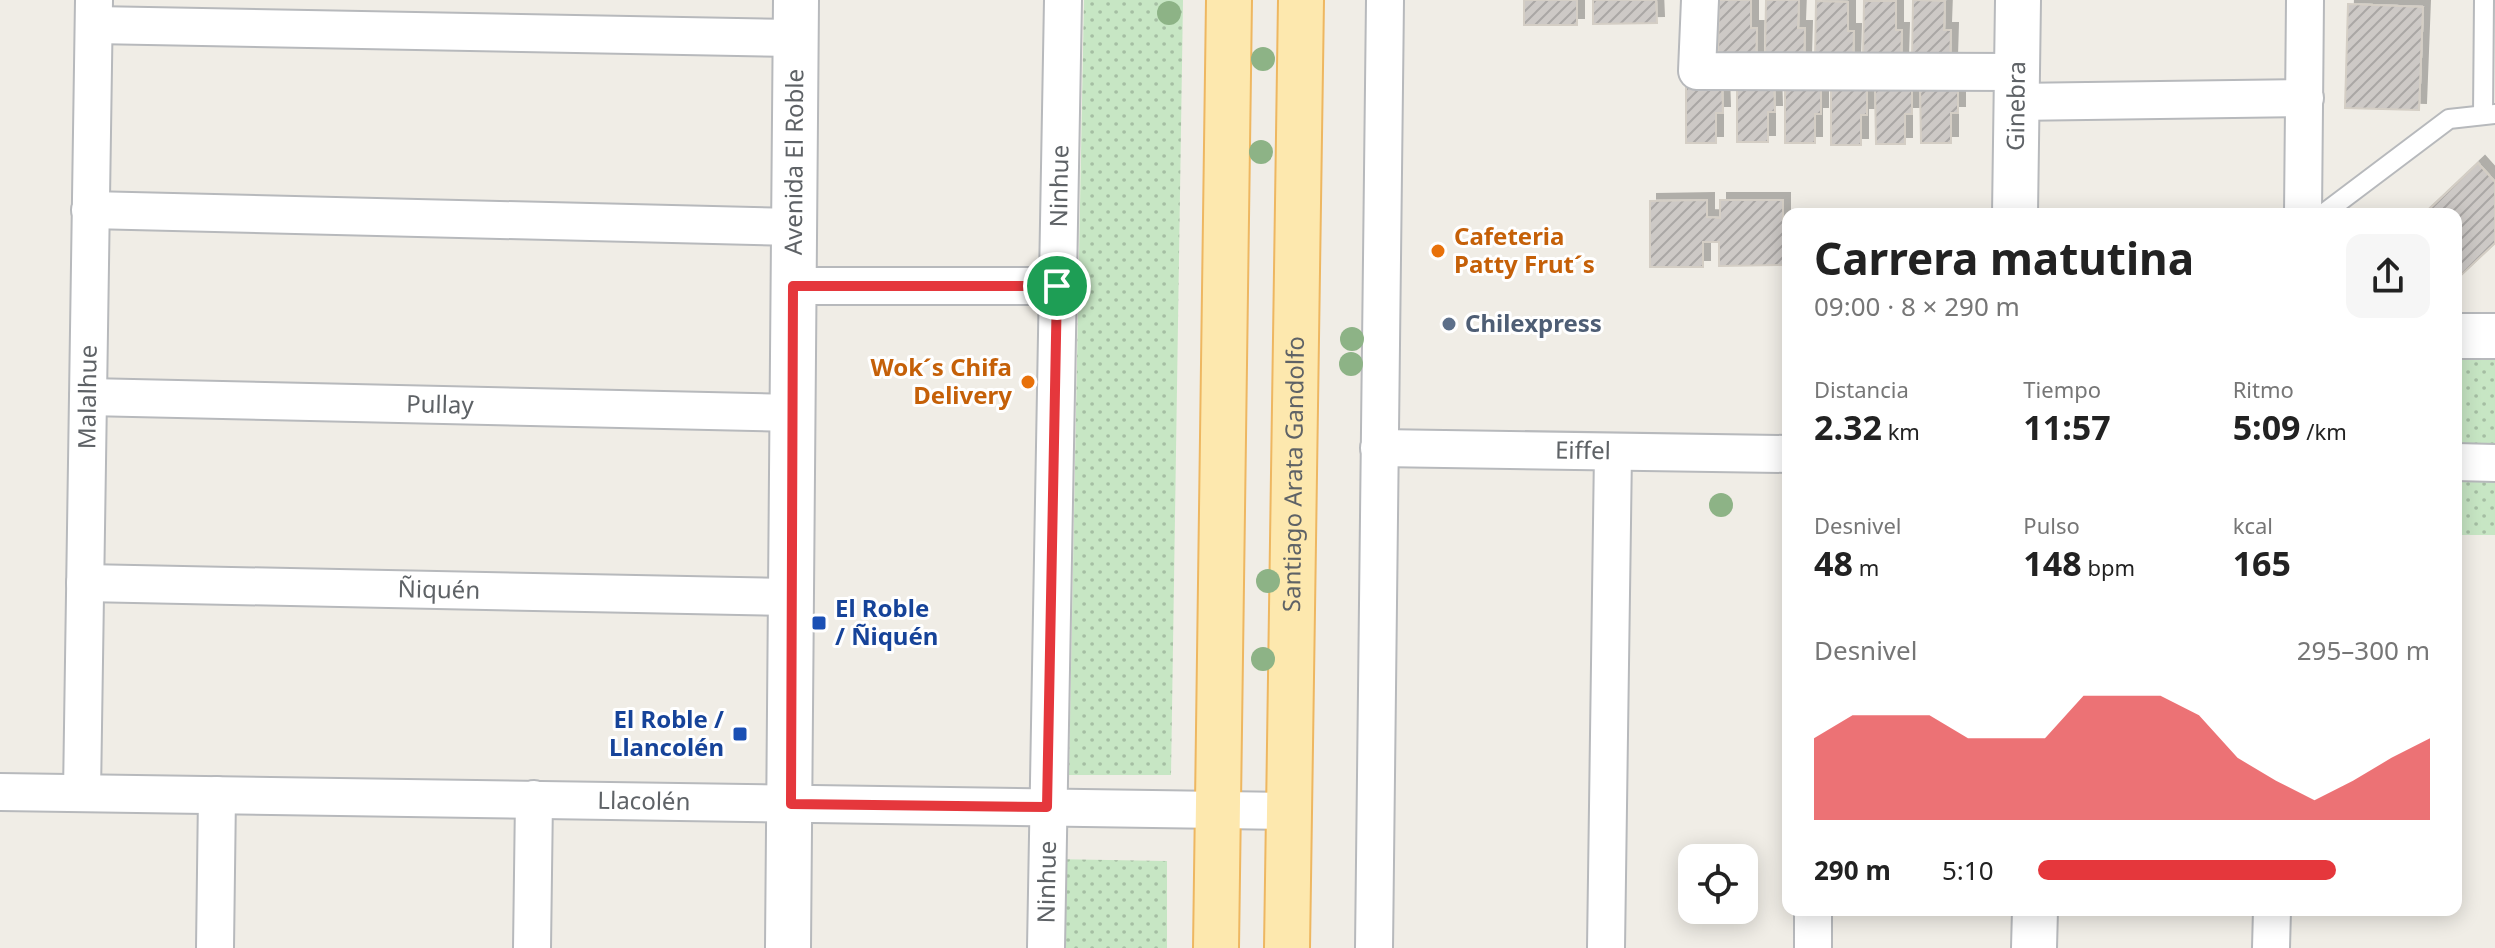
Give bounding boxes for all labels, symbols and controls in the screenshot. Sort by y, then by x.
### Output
street label: Ginebra [1998,61,2032,151]
street label: Avenida El Roble [776,69,810,255]
street label: Ninhue [1041,145,1075,228]
place label: Cafeteria Patty Frut´s [1454,219,1595,280]
text: Carrera matutina [1814,228,2194,288]
button: share [2346,234,2430,318]
marker: Cafeteria Patty Frut´s [1429,242,1447,260]
pin [1023,252,1091,320]
icon: arrive [1035,264,1079,308]
text: 09:00 · 8 × 290 m [1814,288,2020,324]
place label: Chilexpress [1465,306,1602,339]
marker: Chilexpress [1440,315,1458,333]
street label: Santiago Arata Gandolfo [1274,336,1311,612]
street label: Malalhue [69,345,104,449]
place label: Wok´s Chifa Delivery [870,350,1012,411]
marker: Wok´s Chifa Delivery [1019,373,1037,391]
text: Distancia [1814,374,1909,404]
text: Tiempo [2023,374,2101,404]
text: Ritmo [2233,374,2294,404]
street label: Pullay [406,386,475,421]
text: 2.32 [1814,404,1882,450]
text: 11:57 [2023,404,2111,450]
text: 5:09 [2233,404,2301,450]
text: km [1882,416,1920,446]
text: /km [2301,416,2347,446]
street label: Eiffel [1555,433,1611,466]
text: Desnivel [1814,510,1902,540]
text: Pulso [2023,510,2080,540]
text: kcal [2233,510,2273,540]
text: 48 [1814,540,1853,586]
text: 148 [2023,540,2082,586]
text: 165 [2233,540,2291,586]
text: m [1853,552,1879,582]
text: bpm [2082,552,2135,582]
street label: Ñiquén [397,571,481,606]
place label: El Roble / Ñiquén [835,591,938,652]
marker: El Roble / Ñiquén [810,614,828,632]
text: Desnivel [1814,632,1917,668]
text: 295–300 m [2297,632,2430,668]
place label: El Roble / Llancolén [609,702,724,763]
marker: El Roble / Llancolén [731,725,749,743]
street label: Llacolén [597,783,691,817]
street label: Ninhue [1028,840,1063,924]
map controls [1678,844,1758,924]
button: locate [1678,844,1758,924]
text: 290 m [1814,852,1891,888]
text: 5:10 [1942,852,1994,888]

